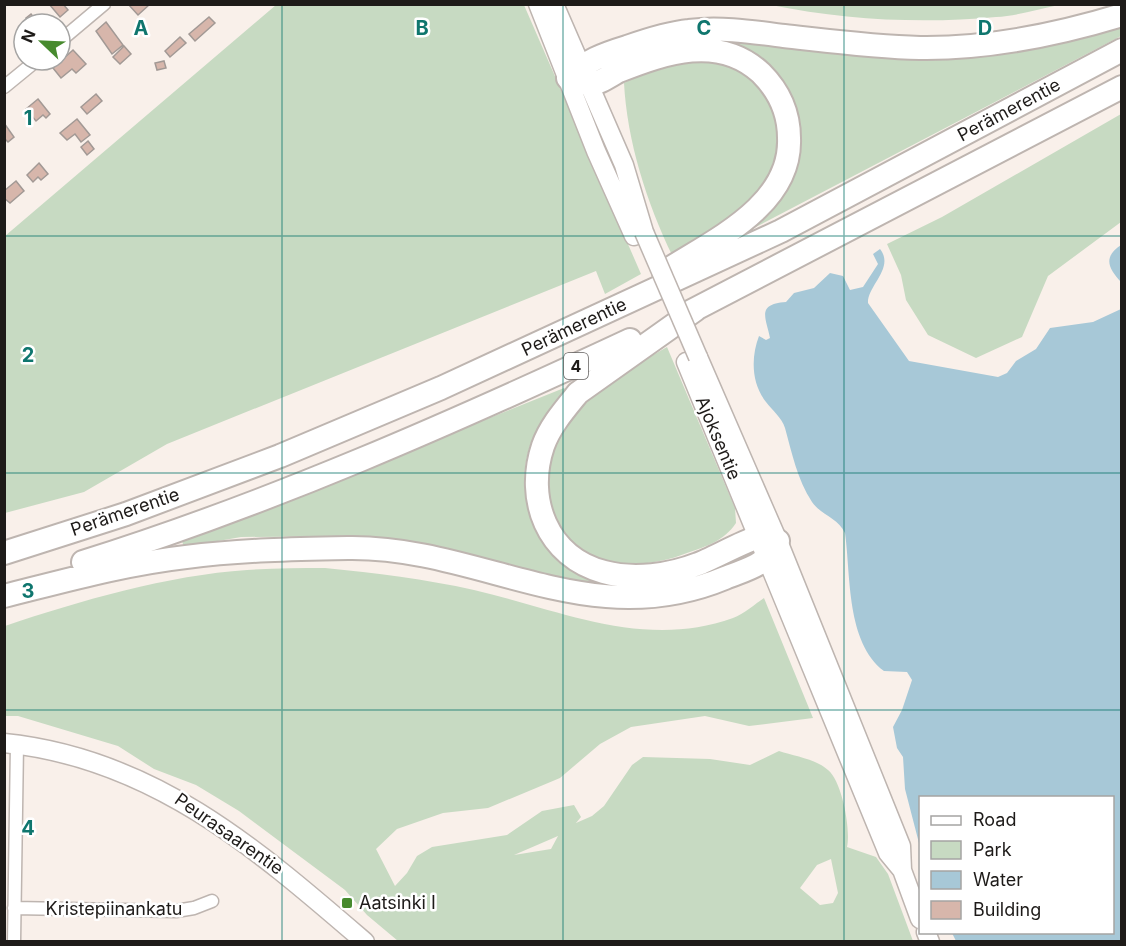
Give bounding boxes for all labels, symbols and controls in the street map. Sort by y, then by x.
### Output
north arrow [12,12,72,72]
text: A [134,16,149,40]
text: B [415,16,429,40]
text: C [697,16,711,40]
text: D [978,16,992,40]
text: N [17,27,40,46]
street label: Perämerentie [954,74,1064,145]
text: 1 [24,106,32,130]
street label: Perämerentie [518,293,630,360]
text: 2 [22,343,34,367]
road number: 4 [564,353,588,379]
street label: Ajoksentie [691,393,745,483]
street label: Perämerentie [68,483,182,540]
text: 3 [22,579,34,603]
street label: Peurasaarentie [171,788,288,879]
legend [919,796,1114,934]
text: Road [973,809,1016,830]
text: 4 [21,816,35,840]
text: Park [973,839,1012,860]
text: Water [973,869,1023,890]
place label: Aatsinki I [359,892,436,913]
marker: Aatsinki I [340,896,354,910]
street label: Kristepiinankatu [46,898,182,919]
text: Building [973,899,1041,920]

